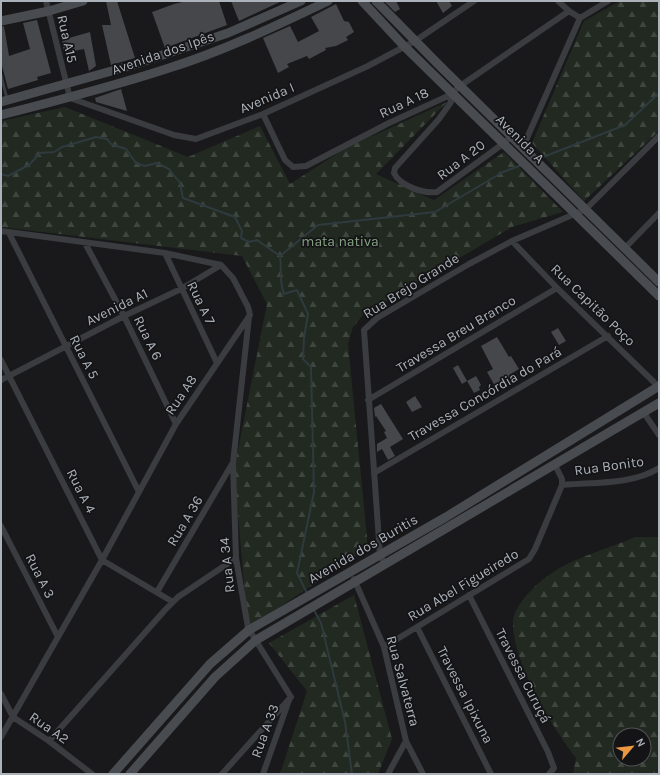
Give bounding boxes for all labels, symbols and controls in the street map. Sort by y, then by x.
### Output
street label: Rua A15 [53,13,81,65]
street label: Avenida dos Ipês [110,28,216,78]
street label: Avenida I [237,79,297,117]
street label: Rua A 18 [377,84,431,122]
street label: Avenida A [492,111,548,167]
street label: Rua A 20 [434,136,488,184]
park label: mata nativa [301,233,379,250]
street label: Rua Brejo Grande [360,250,462,322]
street label: Rua Capitão Poço [547,260,639,350]
street label: Rua A 7 [183,279,219,328]
street label: Avenida A1 [83,285,151,329]
street label: Travessa Breu Branco [393,292,519,376]
street label: Rua A 6 [130,313,166,363]
street label: Rua A 5 [66,332,102,382]
street label: Travessa Concórdia do Pará [405,343,565,445]
street label: Rua A8 [161,372,201,418]
street label: Rua Bonito [573,453,645,479]
street label: Rua A 4 [63,466,99,516]
street label: Rua A 36 [163,493,207,549]
street label: Avenida dos Buritis [305,511,421,587]
street label: Rua A 34 [216,536,238,594]
street label: Rua Abel Figueiredo [404,545,522,625]
street label: Rua A 3 [22,551,58,601]
street label: Travessa Curuçá [492,626,554,726]
street label: Rua Salvaterra [383,634,423,728]
street label: Travessa Ipixuna [433,644,497,746]
street label: Rua A 33 [247,702,283,760]
street label: Rua A2 [26,708,72,748]
north arrow [612,727,652,767]
text: N [633,736,648,749]

